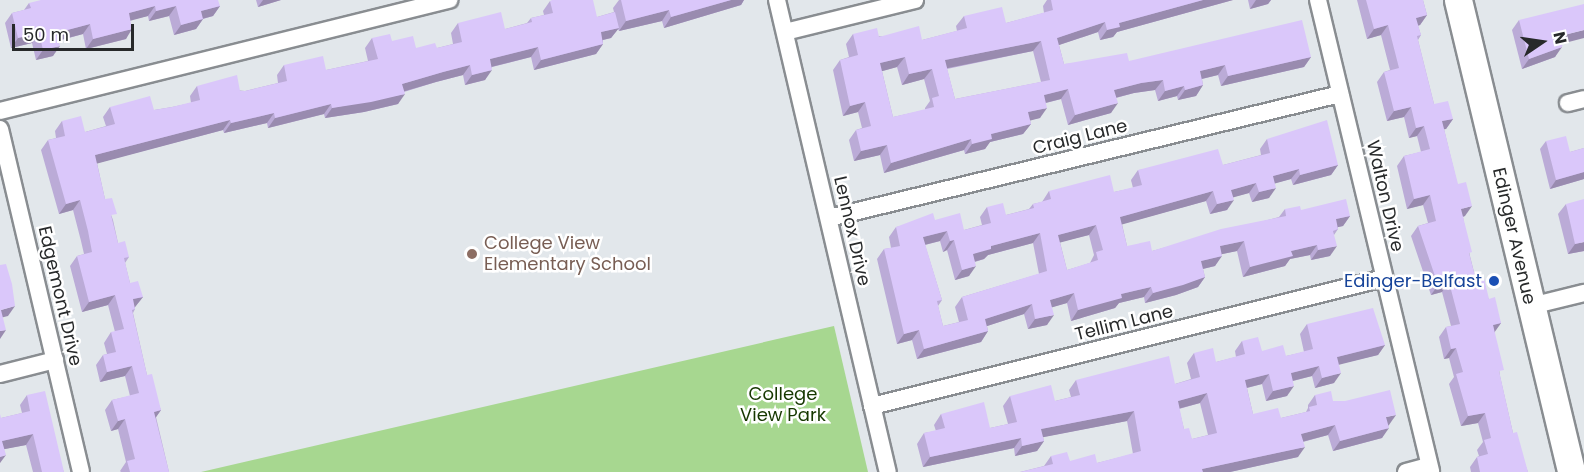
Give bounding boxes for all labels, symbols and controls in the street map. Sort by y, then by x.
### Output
scale bar [15,12,136,50]
north arrow [1512,12,1572,72]
text: 50 m [23,22,69,47]
text: N [1547,29,1573,46]
street label: Craig Lane [1030,115,1130,159]
street label: Walton Drive [1362,138,1408,254]
street label: Edinger Avenue [1488,165,1540,307]
street label: Lennox Drive [829,174,875,288]
street label: Edgemont Drive [33,224,87,368]
place label: College View Elementary School [484,233,651,276]
marker: College View Elementary School [465,247,479,261]
place label: Edinger-Belfast [1344,270,1482,292]
marker: Edinger-Belfast [1487,274,1501,288]
street label: Tellim Lane [1073,300,1175,346]
park label: College View Park [740,384,826,426]

